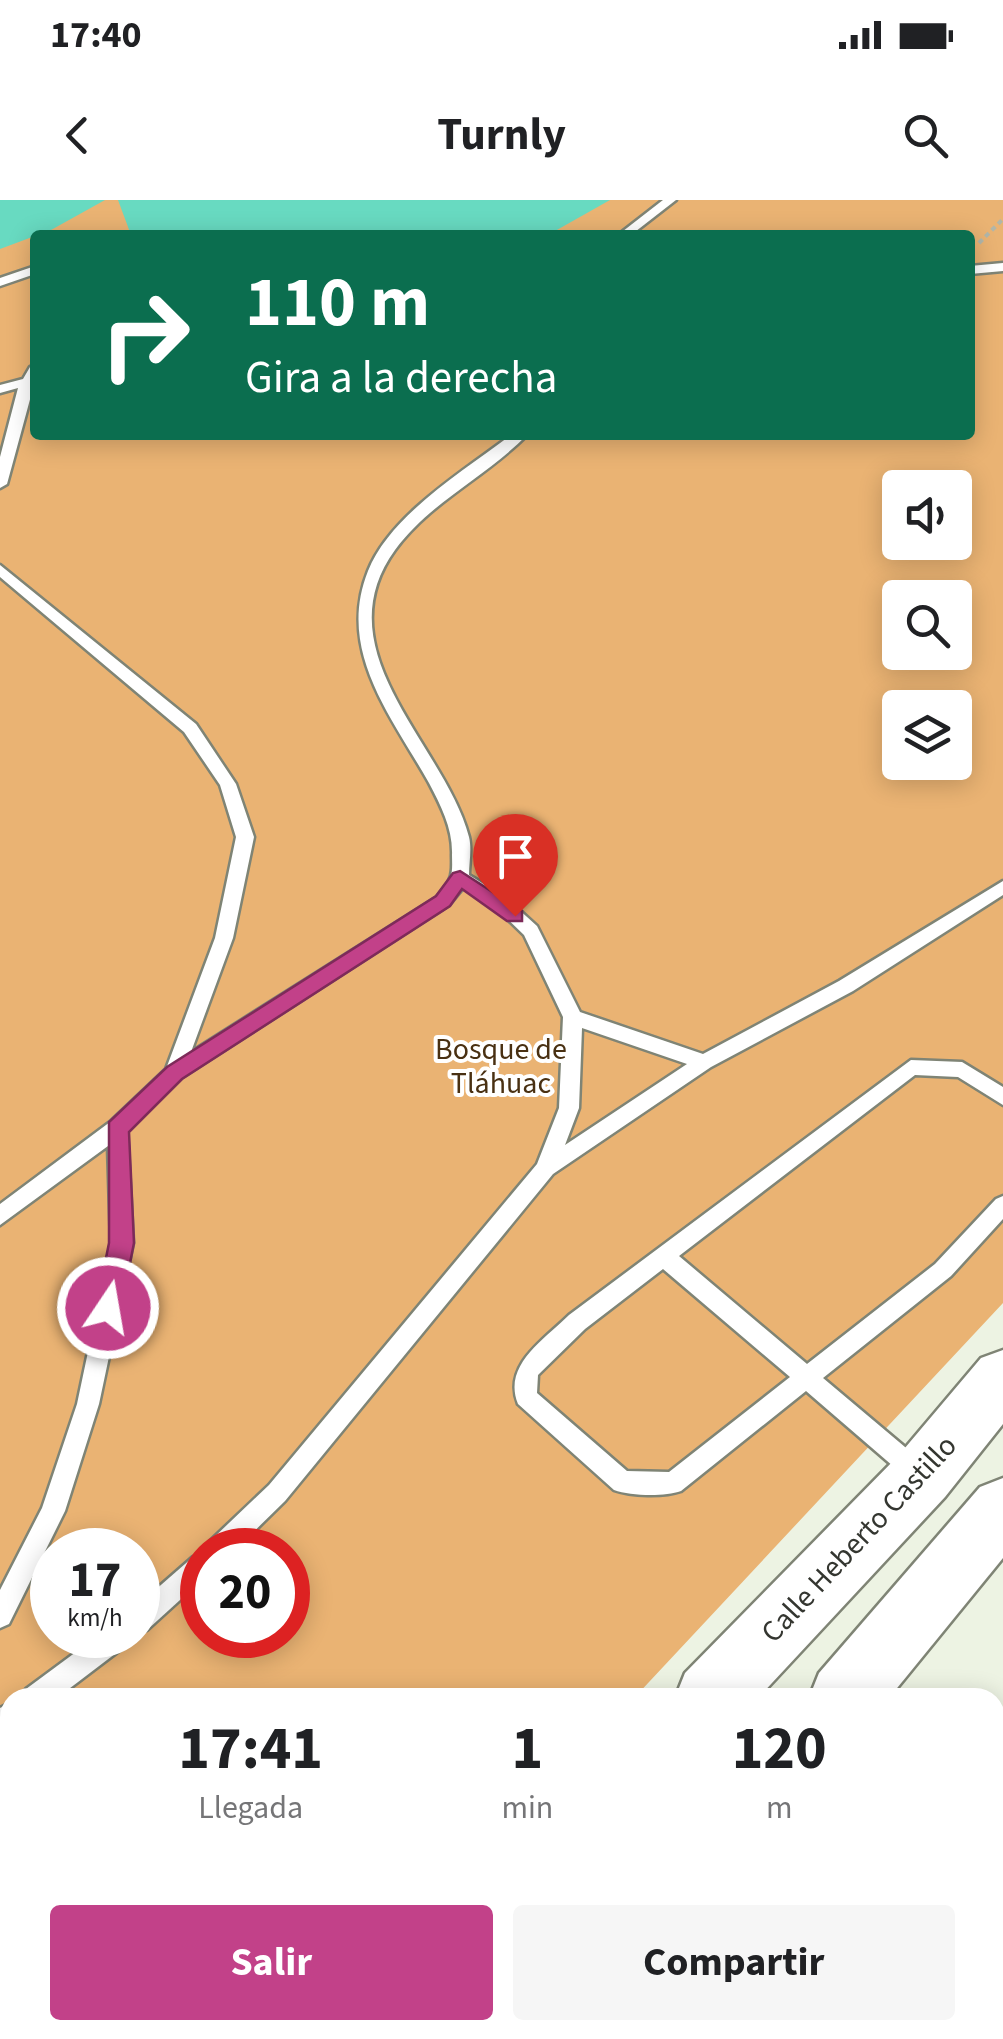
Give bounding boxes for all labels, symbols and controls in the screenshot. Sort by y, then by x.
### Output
text: 17:40 [50,8,142,62]
text: Turnly [437,103,566,167]
icon: back [50,108,105,163]
icon: search [898,108,953,163]
text: 110 m [245,253,430,353]
icon: right [80,270,210,400]
text: Gira a la derecha [245,346,557,410]
map controls [882,470,972,780]
button: sound [882,470,972,560]
button: search [882,580,972,670]
button: layers [882,690,972,780]
pin [473,814,558,917]
icon: arrive [488,829,543,884]
park label: Bosque de Tláhuac [435,1028,567,1105]
position arrow [56,1256,160,1360]
street label: Calle Heberto Castillo [751,1426,967,1652]
speed limit sign: 20 [180,1528,310,1658]
text: 17 [69,1545,121,1616]
text: km/h [67,1600,123,1636]
text: 17:41 [178,1707,323,1792]
text: 1 [512,1707,543,1792]
text: 120 [732,1707,827,1792]
text: Llegada [198,1785,303,1831]
text: min [501,1785,553,1831]
text: m [766,1785,792,1831]
button: Salir [50,1905,493,2020]
button: Compartir [513,1905,955,2020]

